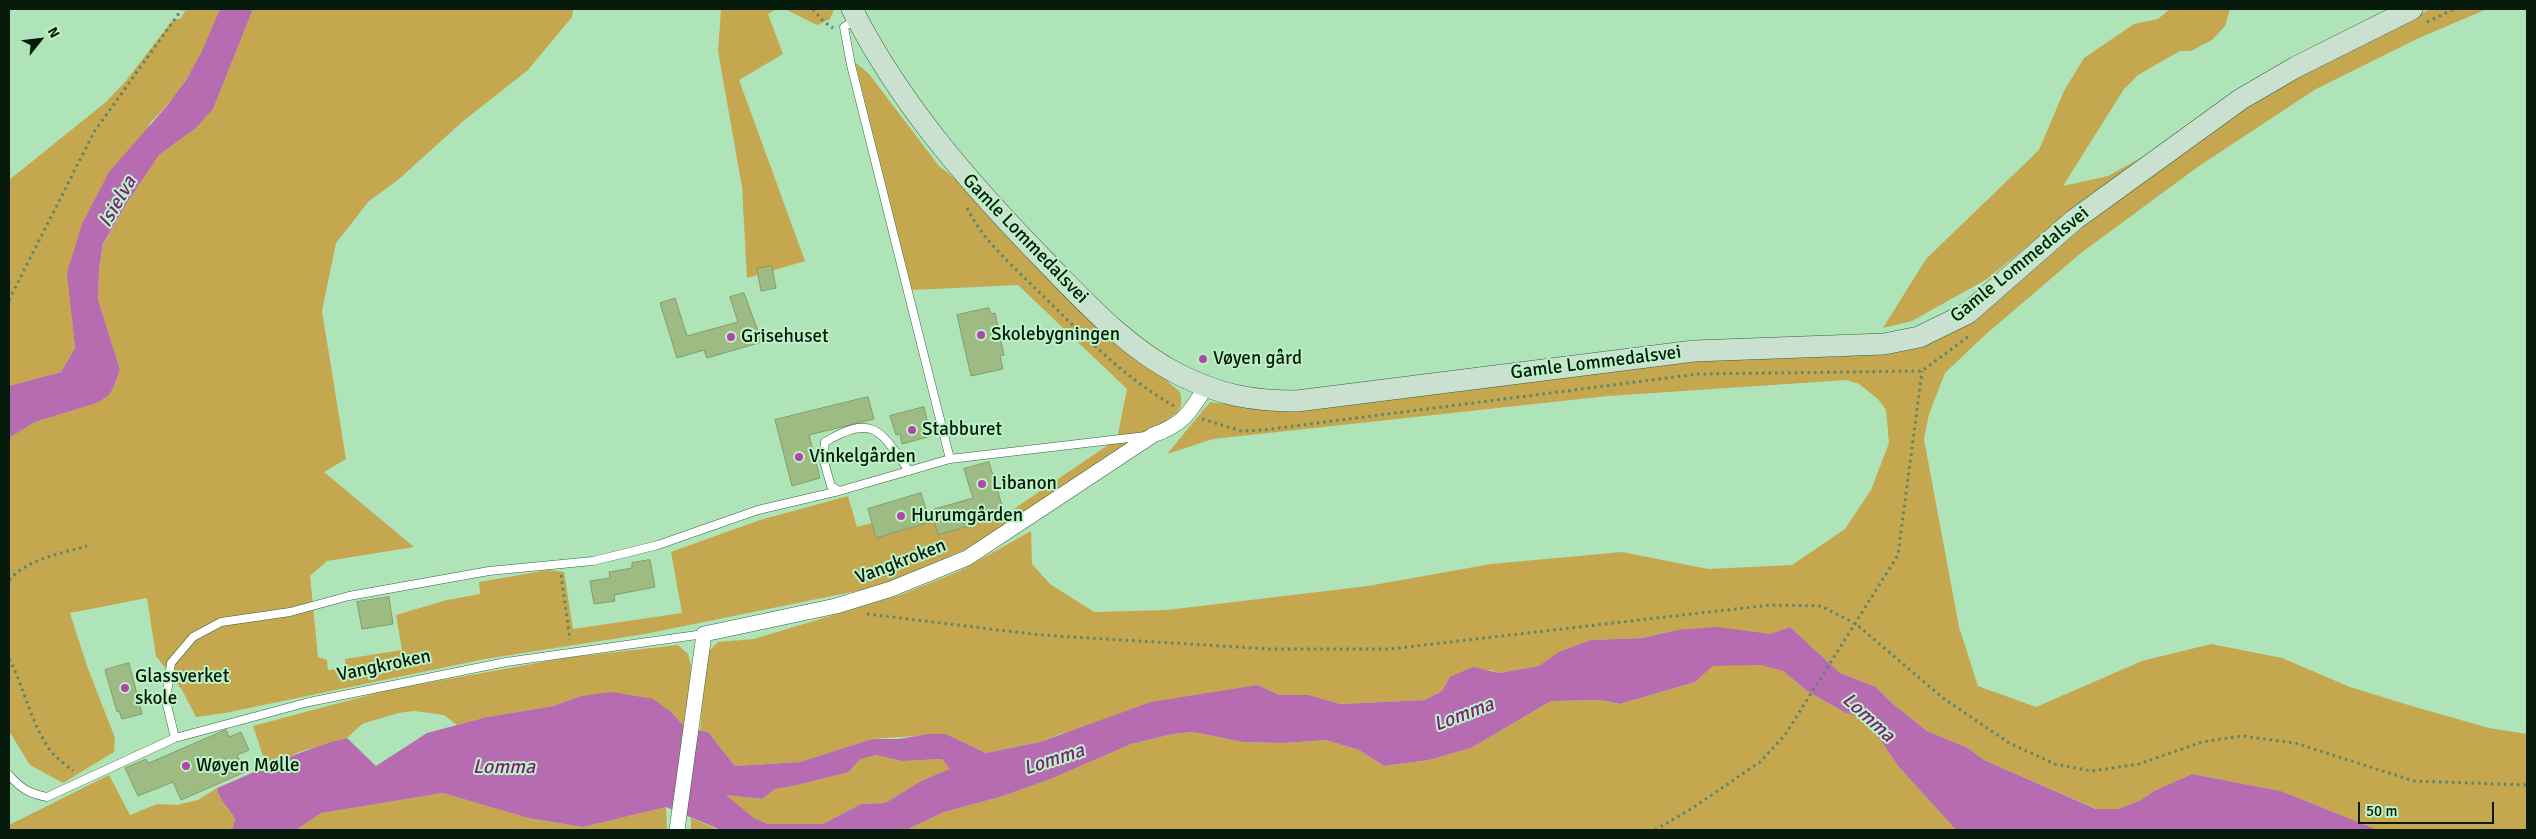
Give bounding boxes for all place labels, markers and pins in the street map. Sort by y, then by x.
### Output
place label: Skolebygningen [991,324,1120,346]
place label: Grisehuset [741,326,829,348]
marker: Skolebygningen [975,329,987,341]
marker: Grisehuset [725,331,737,343]
place label: Vøyen gård [1213,348,1302,370]
marker: Vøyen gård [1197,353,1209,365]
place label: Stabburet [922,419,1002,441]
marker: Stabburet [906,424,918,436]
place label: Vinkelgården [809,446,916,468]
marker: Vinkelgården [793,451,805,463]
place label: Libanon [992,473,1057,495]
marker: Libanon [976,478,988,490]
place label: Hurumgården [911,505,1023,527]
marker: Hurumgården [895,510,907,522]
place label: Glassverket skole [135,666,229,710]
marker: Glassverket skole [119,682,131,694]
place label: Wøyen Mølle [196,755,299,777]
marker: Wøyen Mølle [180,760,192,772]

